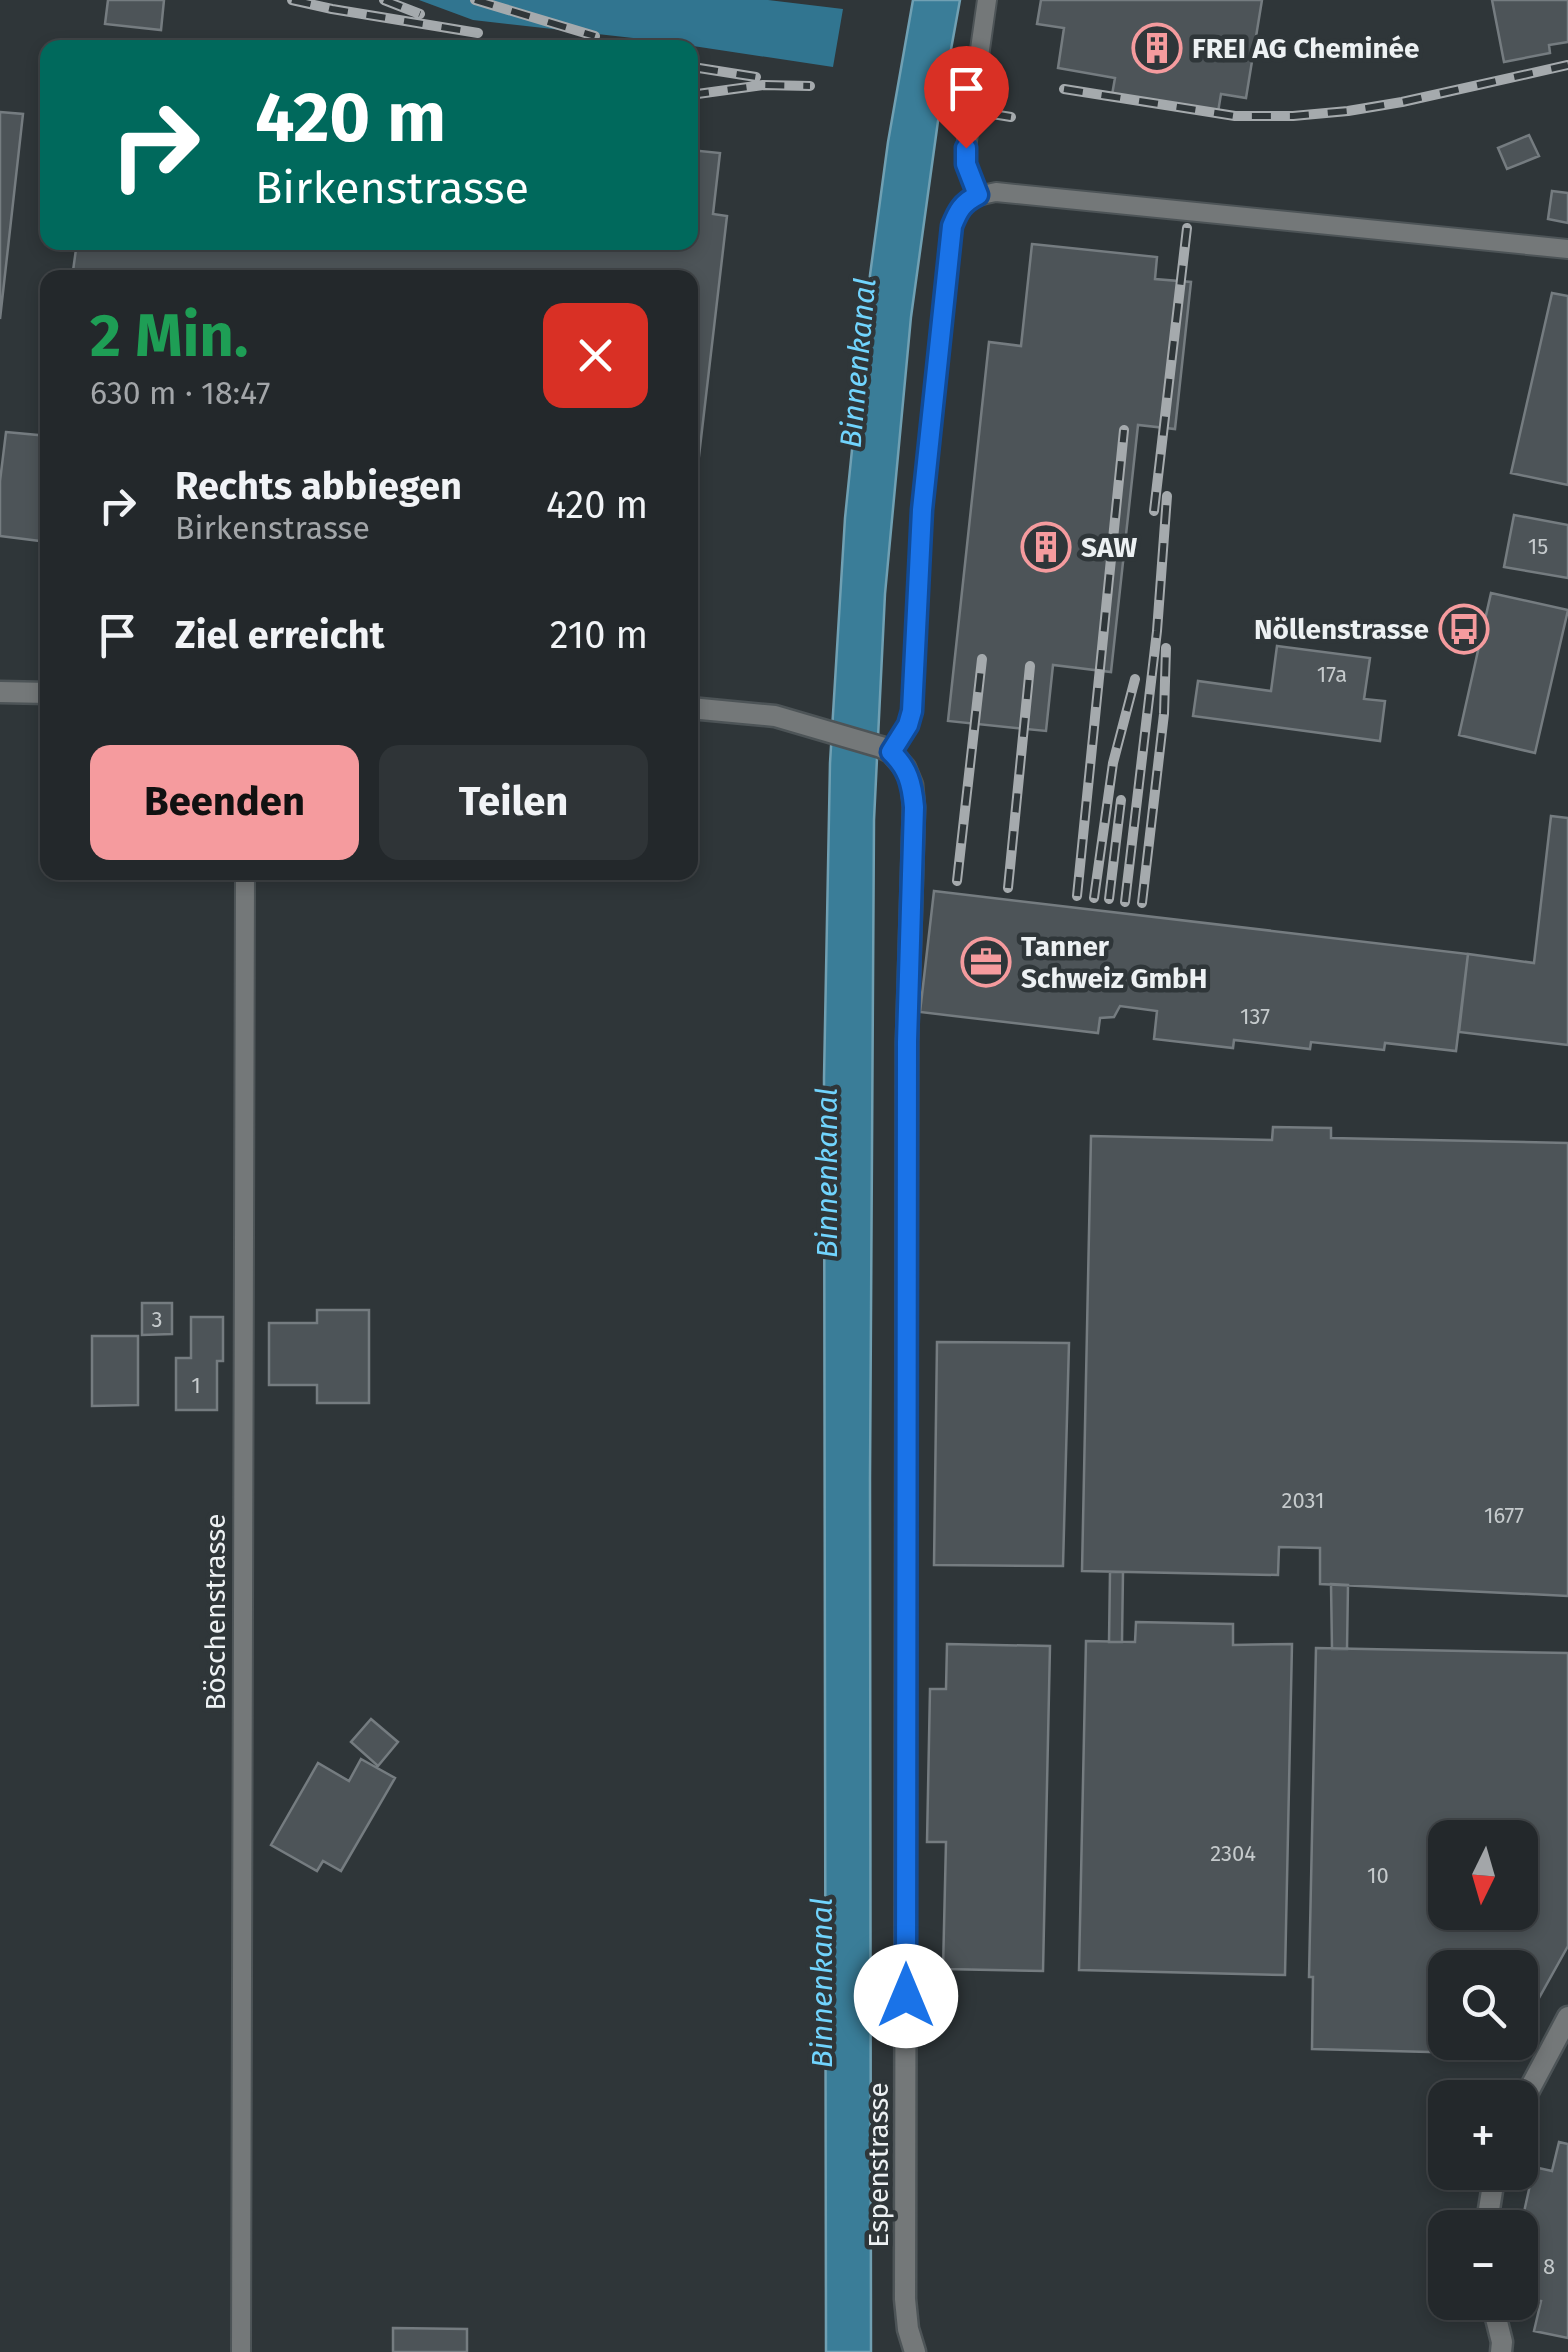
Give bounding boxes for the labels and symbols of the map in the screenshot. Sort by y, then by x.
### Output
building icon: FREI AG Cheminée [1131,22,1183,74]
place label: FREI AG Cheminée [1192,32,1419,65]
pin [924,46,1009,149]
water label: Binnenkanal [833,276,883,450]
building icon: SAW [1020,521,1072,573]
place label: SAW [1081,531,1137,564]
house number: 15 [1528,533,1548,560]
bus stop icon: Nöllenstrasse [1438,603,1490,655]
place label: Nöllenstrasse [1254,613,1429,646]
house number: 17a [1317,661,1347,688]
place label: Tanner Schweiz GmbH [1021,930,1207,995]
office icon: Tanner Schweiz GmbH [960,936,1012,988]
house number: 137 [1240,1003,1270,1030]
water label: Binnenkanal [809,1088,845,1258]
house number: 3 [152,1306,162,1333]
house number: 1 [191,1372,201,1399]
house number: 2031 [1282,1487,1324,1514]
house number: 1677 [1484,1502,1524,1529]
street label: Böschenstrasse [199,1513,232,1711]
north arrow [1428,1820,1538,1930]
house number: 2304 [1210,1840,1256,1867]
house number: 10 [1367,1862,1389,1889]
water label: Binnenkanal [804,1898,840,2068]
position arrow [854,1944,958,2048]
street label: Espenstrasse [862,2082,895,2248]
house number: 8 [1543,2253,1555,2280]

